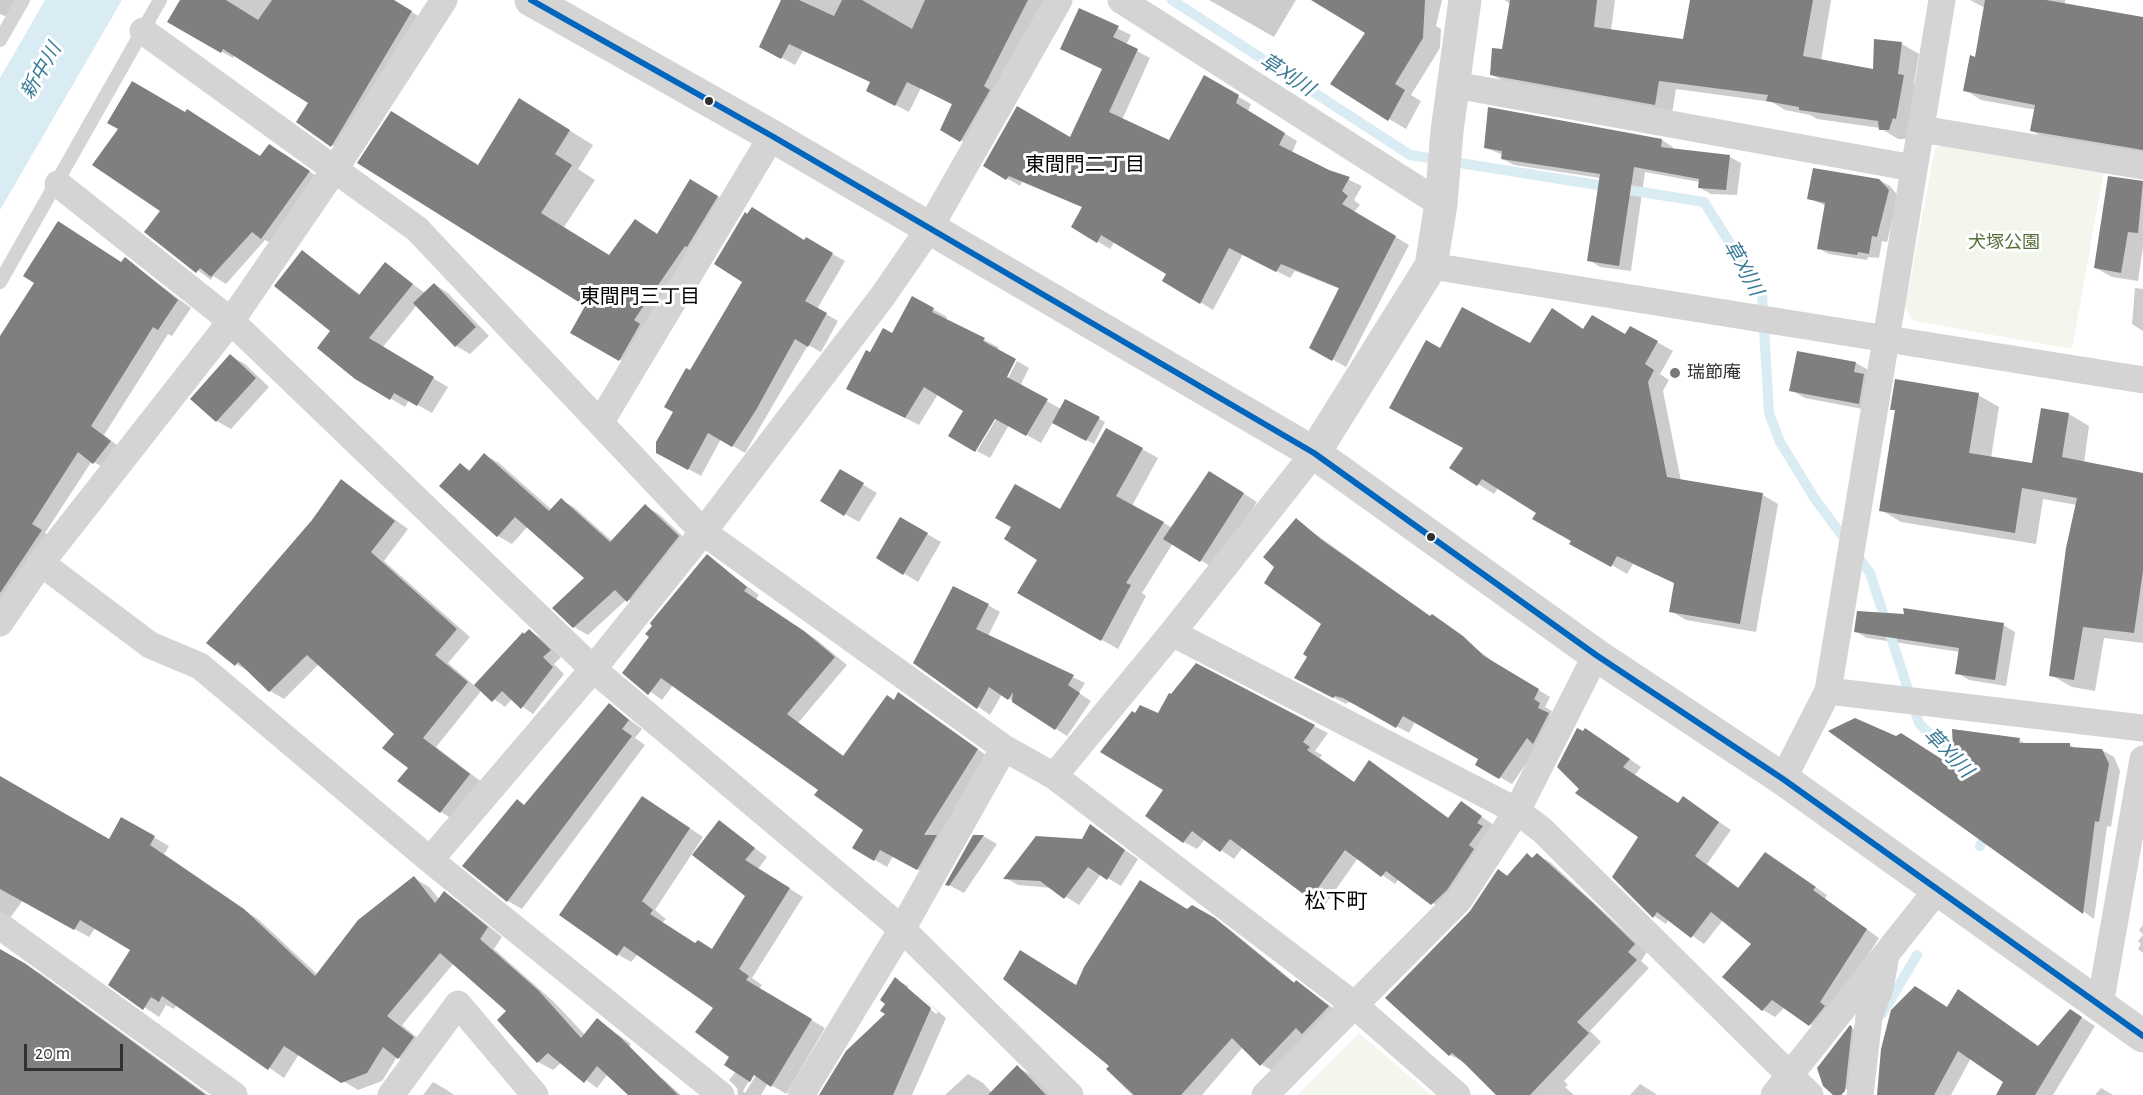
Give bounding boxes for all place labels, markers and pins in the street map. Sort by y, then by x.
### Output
unlabelled marker [703,95,715,107]
place label: 瑞節庵 [1687,362,1741,384]
marker: 瑞節庵 [1668,366,1682,380]
unlabelled marker [1425,531,1437,543]

